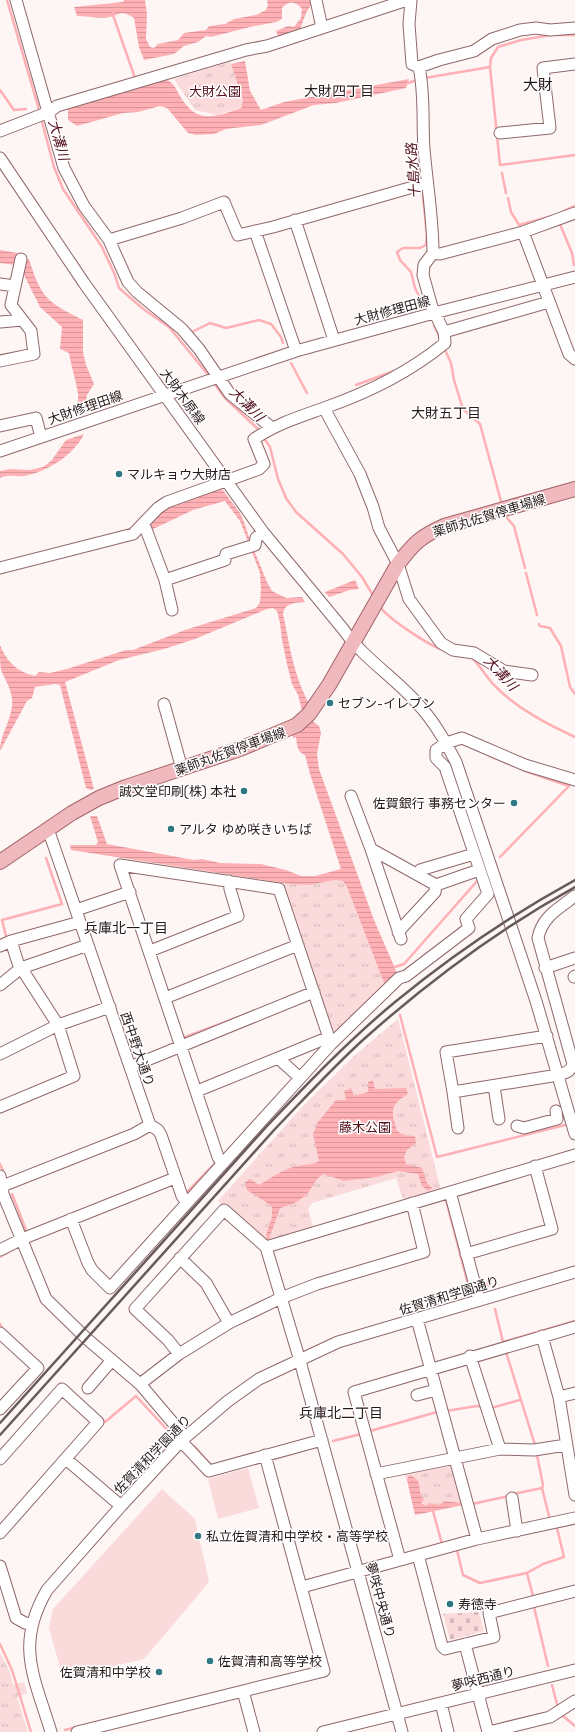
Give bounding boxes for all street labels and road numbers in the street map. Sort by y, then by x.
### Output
street label: 大財修理田線 [352,292,432,329]
street label: 大財木原線 [157,365,209,428]
street label: 大財修理田線 [46,387,125,428]
street label: 薬師丸佐賀停車場線 [431,490,548,541]
street label: 薬師丸佐賀停車場線 [172,723,288,779]
street label: 西中野大通り [117,1010,158,1089]
street label: 佐賀清和学園通り [397,1272,501,1319]
street label: 佐賀清和学園通り [110,1411,195,1498]
street label: 夢咲中央通り [362,1560,399,1640]
street label: 夢咲西通り [450,1662,517,1695]

